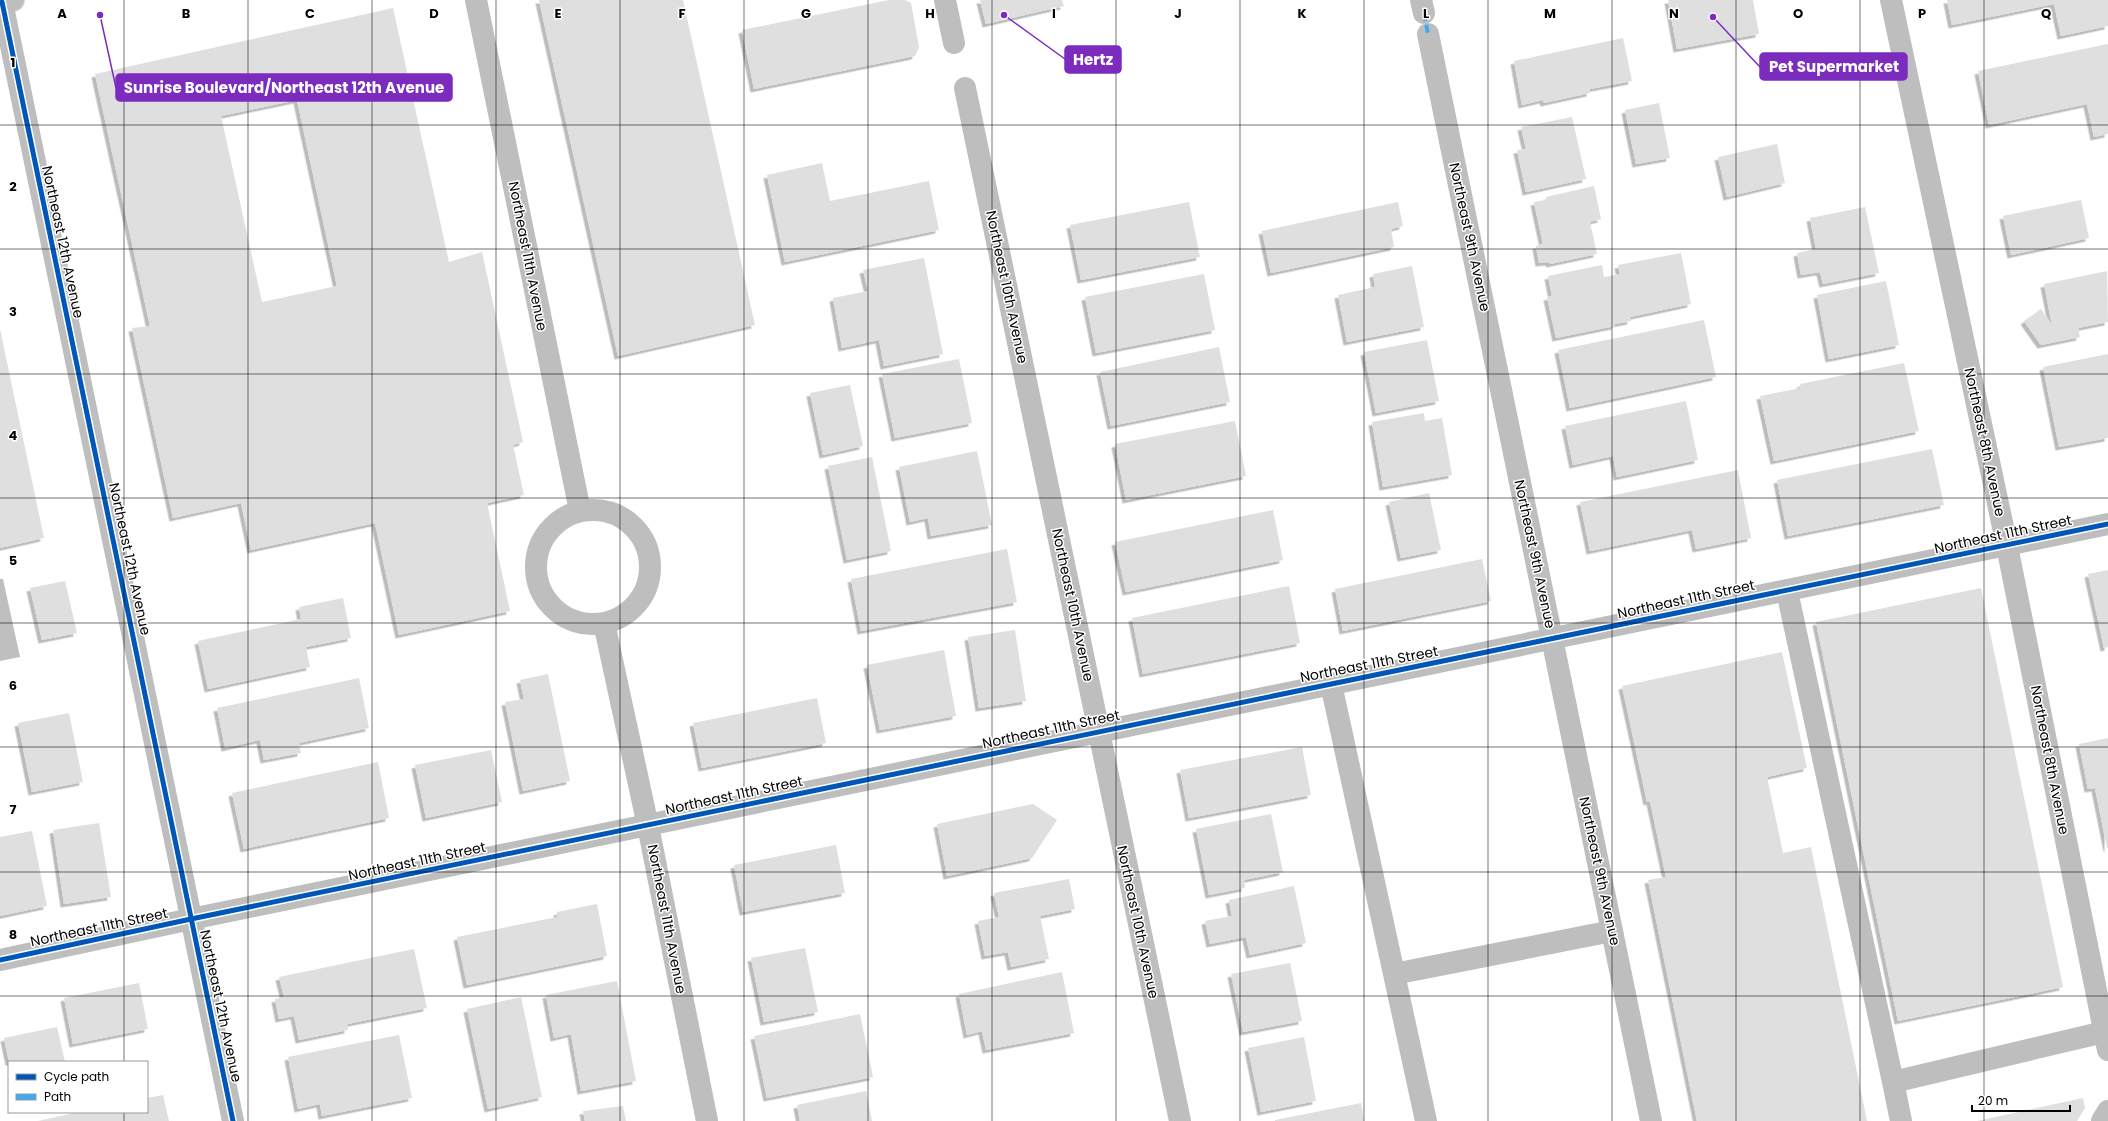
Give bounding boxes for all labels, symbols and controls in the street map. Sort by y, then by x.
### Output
text: A [57,4,67,23]
text: B [182,4,191,23]
text: C [305,4,315,23]
text: D [429,4,439,23]
text: E [554,4,562,23]
text: F [678,4,686,23]
text: G [801,4,811,23]
text: H [925,4,935,23]
text: I [1052,4,1056,23]
text: J [1174,4,1182,23]
text: K [1297,4,1307,23]
text: L [1423,4,1429,23]
text: M [1544,4,1556,23]
text: N [1669,4,1679,23]
text: O [1793,4,1803,23]
text: P [1918,4,1926,23]
text: Q [2041,4,2051,23]
callout: Hertz [1065,46,1121,73]
text: Hertz [1073,49,1113,70]
text: 1 [11,53,15,72]
callout: Pet Supermarket [1760,53,1907,80]
text: Pet Supermarket [1769,56,1899,77]
callout: Sunrise Boulevard/Northeast 12th Avenue [116,74,452,101]
text: Sunrise Boulevard/Northeast 12th Avenue [124,77,444,98]
street label: Northeast 9th Avenue [1444,161,1496,314]
street label: Northeast 12th Avenue [37,164,89,320]
text: 2 [9,177,17,196]
street label: Northeast 11th Avenue [504,180,552,333]
street label: Northeast 10th Avenue [981,209,1033,366]
text: 3 [9,302,17,321]
street label: Northeast 8th Avenue [1959,366,2011,519]
text: 4 [9,426,18,445]
street label: Northeast 9th Avenue [1509,478,1561,631]
street label: Northeast 12th Avenue [104,481,156,637]
street label: Northeast 11th Street [1932,510,2074,558]
street label: Northeast 10th Avenue [1047,527,1099,684]
text: 5 [9,551,17,570]
street label: Northeast 11th Street [1615,575,1757,623]
street label: Northeast 11th Street [1298,641,1440,687]
text: 6 [9,676,17,695]
street label: Northeast 8th Avenue [2026,684,2074,837]
street label: Northeast 11th Street [980,705,1122,753]
street label: Northeast 11th Street [663,771,805,819]
street label: Northeast 9th Avenue [1574,795,1626,948]
text: 7 [10,800,17,819]
street label: Northeast 11th Street [346,837,488,885]
street label: Northeast 11th Avenue [643,843,691,996]
street label: Northeast 10th Avenue [1112,844,1164,1001]
street label: Northeast 11th Street [28,903,170,951]
text: 8 [9,925,17,944]
street label: Northeast 12th Avenue [195,928,247,1084]
legend [8,1061,148,1113]
text: Cycle path [44,1068,109,1085]
scale bar [1972,1087,2070,1113]
text: Path [44,1088,71,1105]
text: 20 m [1978,1092,2008,1109]

